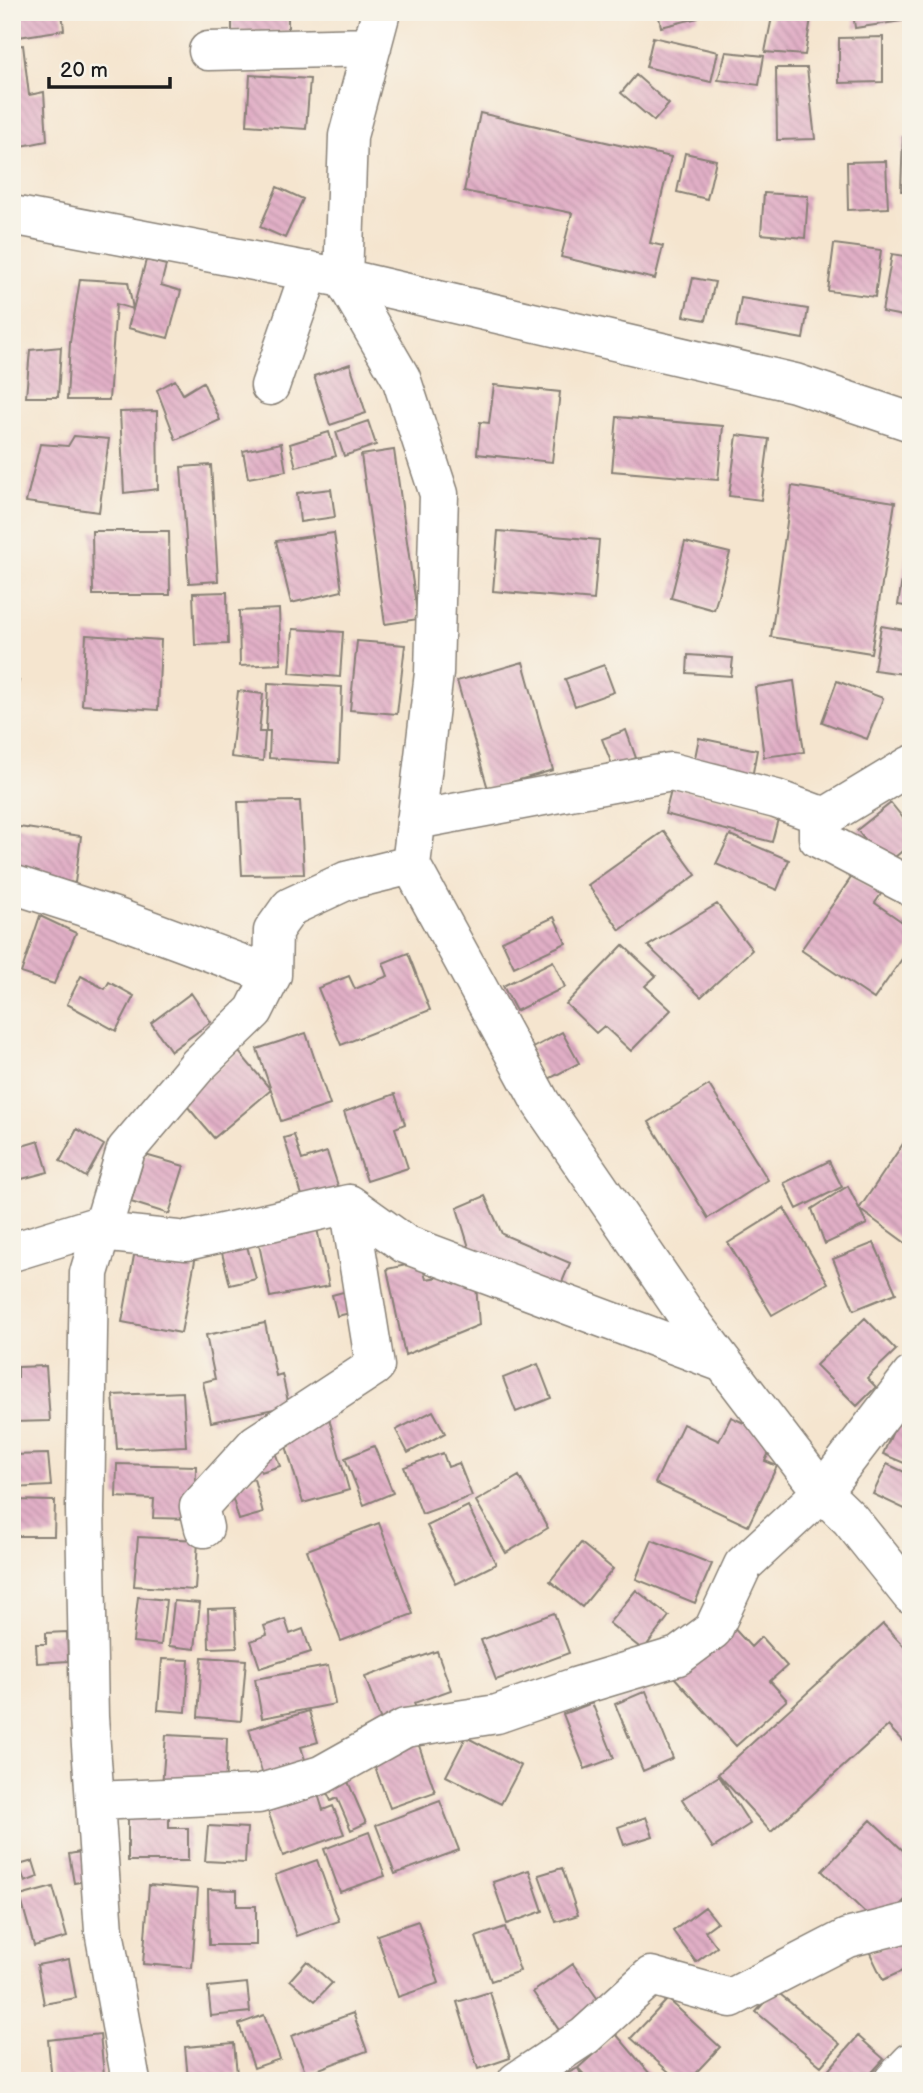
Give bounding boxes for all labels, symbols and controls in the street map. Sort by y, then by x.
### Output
scale bar [49,46,170,90]
text: 20 m [60,58,108,83]

